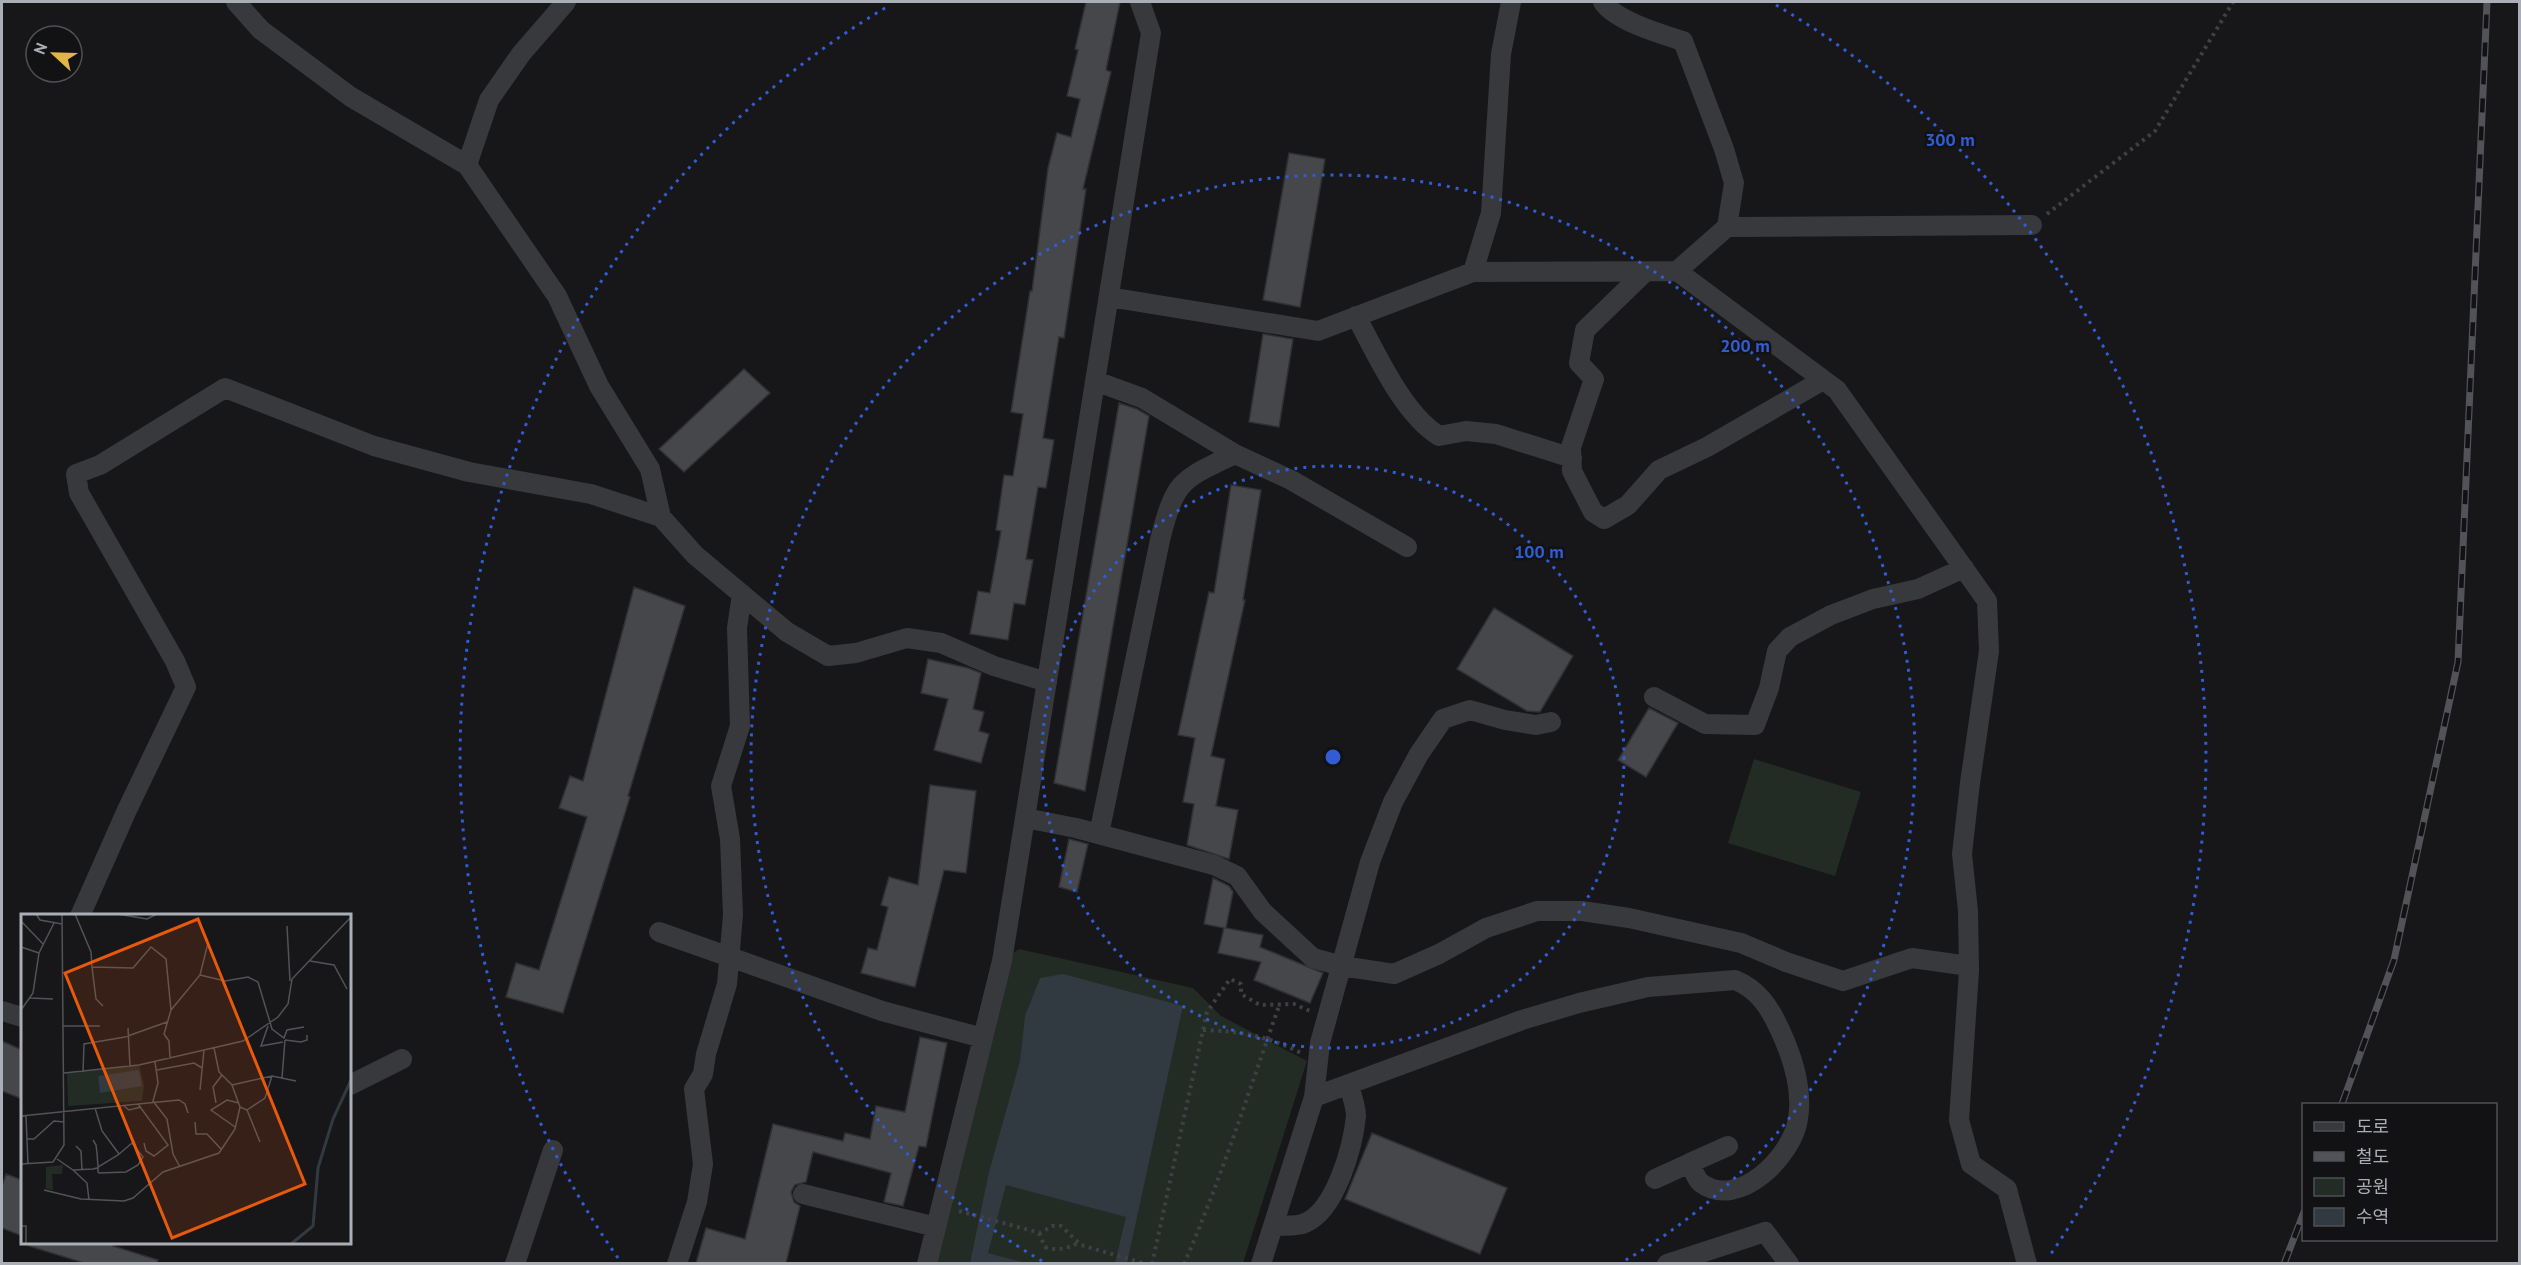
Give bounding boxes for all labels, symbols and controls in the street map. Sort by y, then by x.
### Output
north arrow [24,24,84,84]
text: N [29,40,51,57]
text: 300 m [1925,128,1975,151]
text: 200 m [1720,334,1770,357]
text: 100 m [1514,540,1564,563]
centre of rings [1323,747,1343,767]
inset map [21,914,351,1244]
legend [2302,1103,2497,1241]
text: 도로 [2356,1115,2389,1138]
text: 철도 [2356,1145,2389,1168]
text: 공원 [2356,1175,2389,1198]
text: 수역 [2356,1205,2389,1228]

